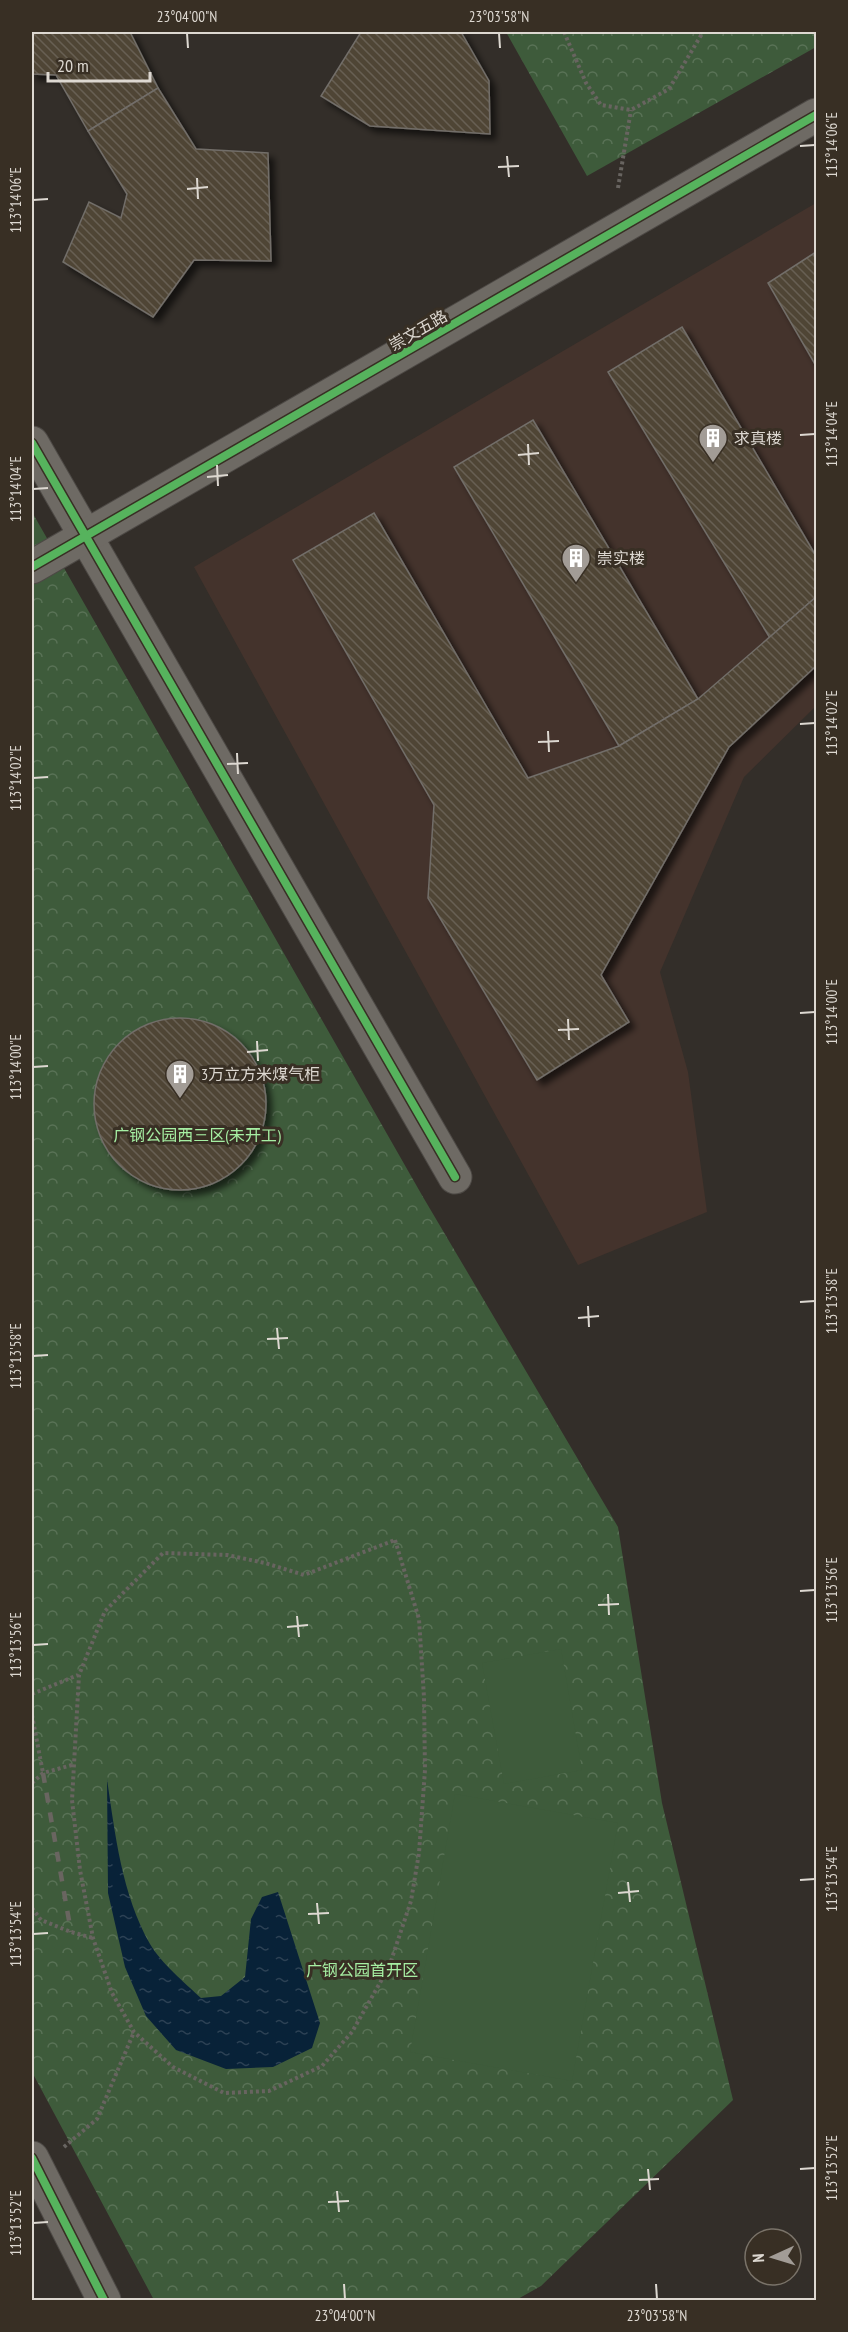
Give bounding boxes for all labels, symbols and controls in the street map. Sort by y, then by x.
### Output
text: 23°04'00"N [157,7,217,26]
text: 23°03'58"N [469,7,529,26]
scale bar [48,45,150,83]
text: 20 m [57,54,89,77]
text: 113°14'06"E [822,112,841,178]
text: 113°14'06"E [6,167,25,233]
street label: 崇文五路 [385,305,451,355]
text: 113°14'04"E [822,401,841,467]
building icon: 求真楼 [697,422,729,464]
place label: 求真楼 [734,428,782,448]
text: 113°14'04"E [6,456,25,522]
building icon: 崇实楼 [560,542,592,584]
place label: 崇实楼 [597,548,645,568]
text: 113°14'02"E [822,690,841,756]
text: 113°14'02"E [6,745,25,811]
text: 113°14'00"E [822,979,841,1045]
text: 113°14'00"E [6,1034,25,1100]
building icon: 3万立方米煤气柜 [164,1058,196,1100]
place label: 3万立方米煤气柜 [201,1064,320,1084]
park label: 广钢公园西三区(未开工) [113,1125,281,1145]
text: 113°13'58"E [822,1268,841,1334]
text: 113°13'58"E [6,1323,25,1389]
text: 113°13'56"E [822,1557,841,1623]
text: 113°13'56"E [6,1612,25,1678]
text: 113°13'54"E [822,1846,841,1912]
text: 113°13'54"E [6,1901,25,1967]
park label: 广钢公园首开区 [306,1960,418,1980]
text: 113°13'52"E [822,2135,841,2201]
text: 113°13'52"E [6,2190,25,2256]
north arrow [743,2227,803,2287]
text: N [748,2253,768,2263]
text: 23°04'00"N [315,2306,375,2325]
text: 23°03'58"N [627,2306,687,2325]

